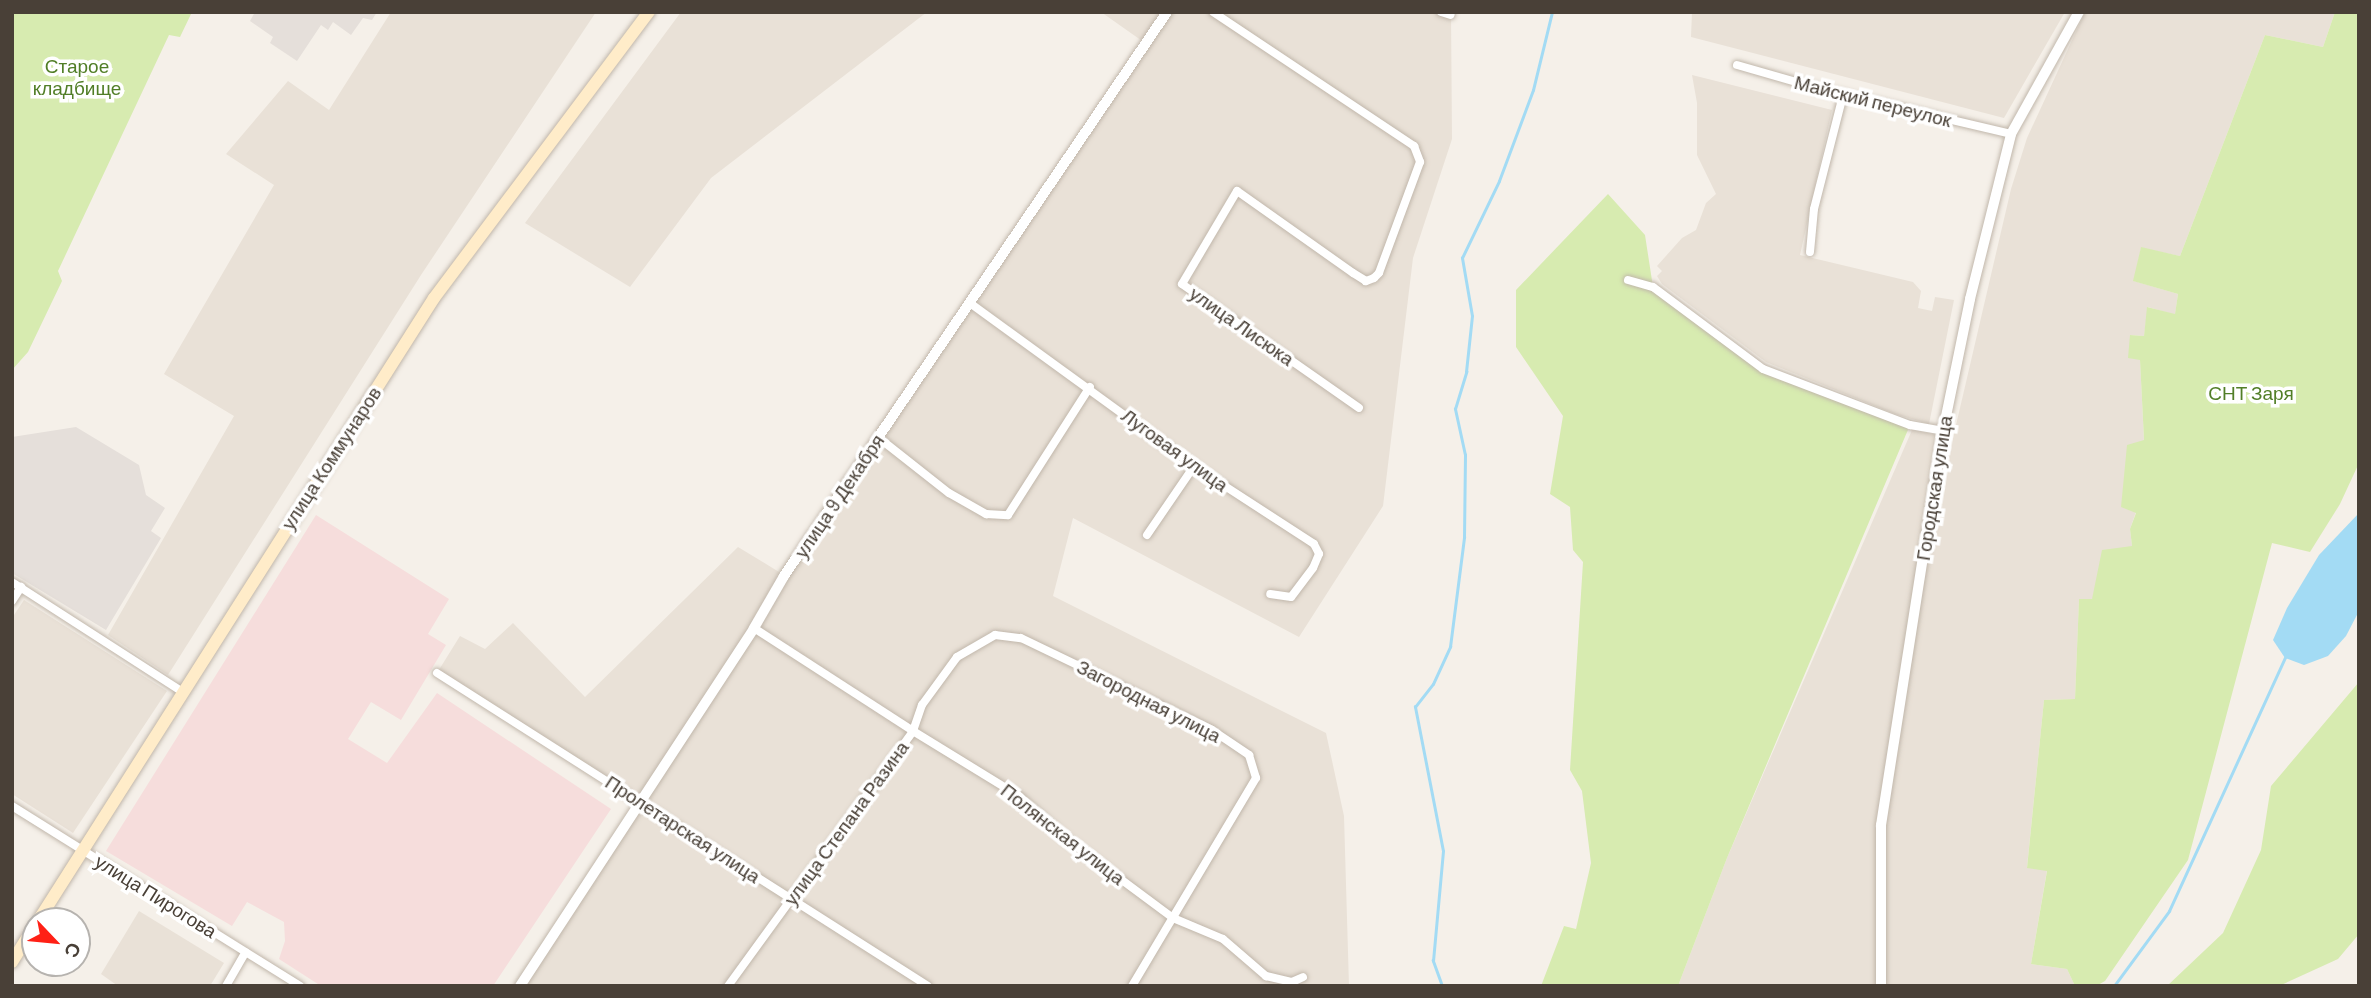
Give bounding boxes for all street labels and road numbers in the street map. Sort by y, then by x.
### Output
street label: Майский переулок [1792,70,1954,132]
street label: улица Лисюка [1185,282,1299,370]
street label: улица Коммунаров [276,382,386,534]
street label: Луговая улица [1117,404,1233,496]
street label: Городская улица [1911,414,1957,562]
street label: улица 9 Декабря [789,430,889,562]
street label: Загородная улица [1073,655,1225,747]
street label: улица Степана Разина [779,736,913,910]
street label: Пролетарская улица [601,770,765,888]
street label: Полянская улица [997,779,1129,889]
street label: улица Пирогова [91,850,221,942]

